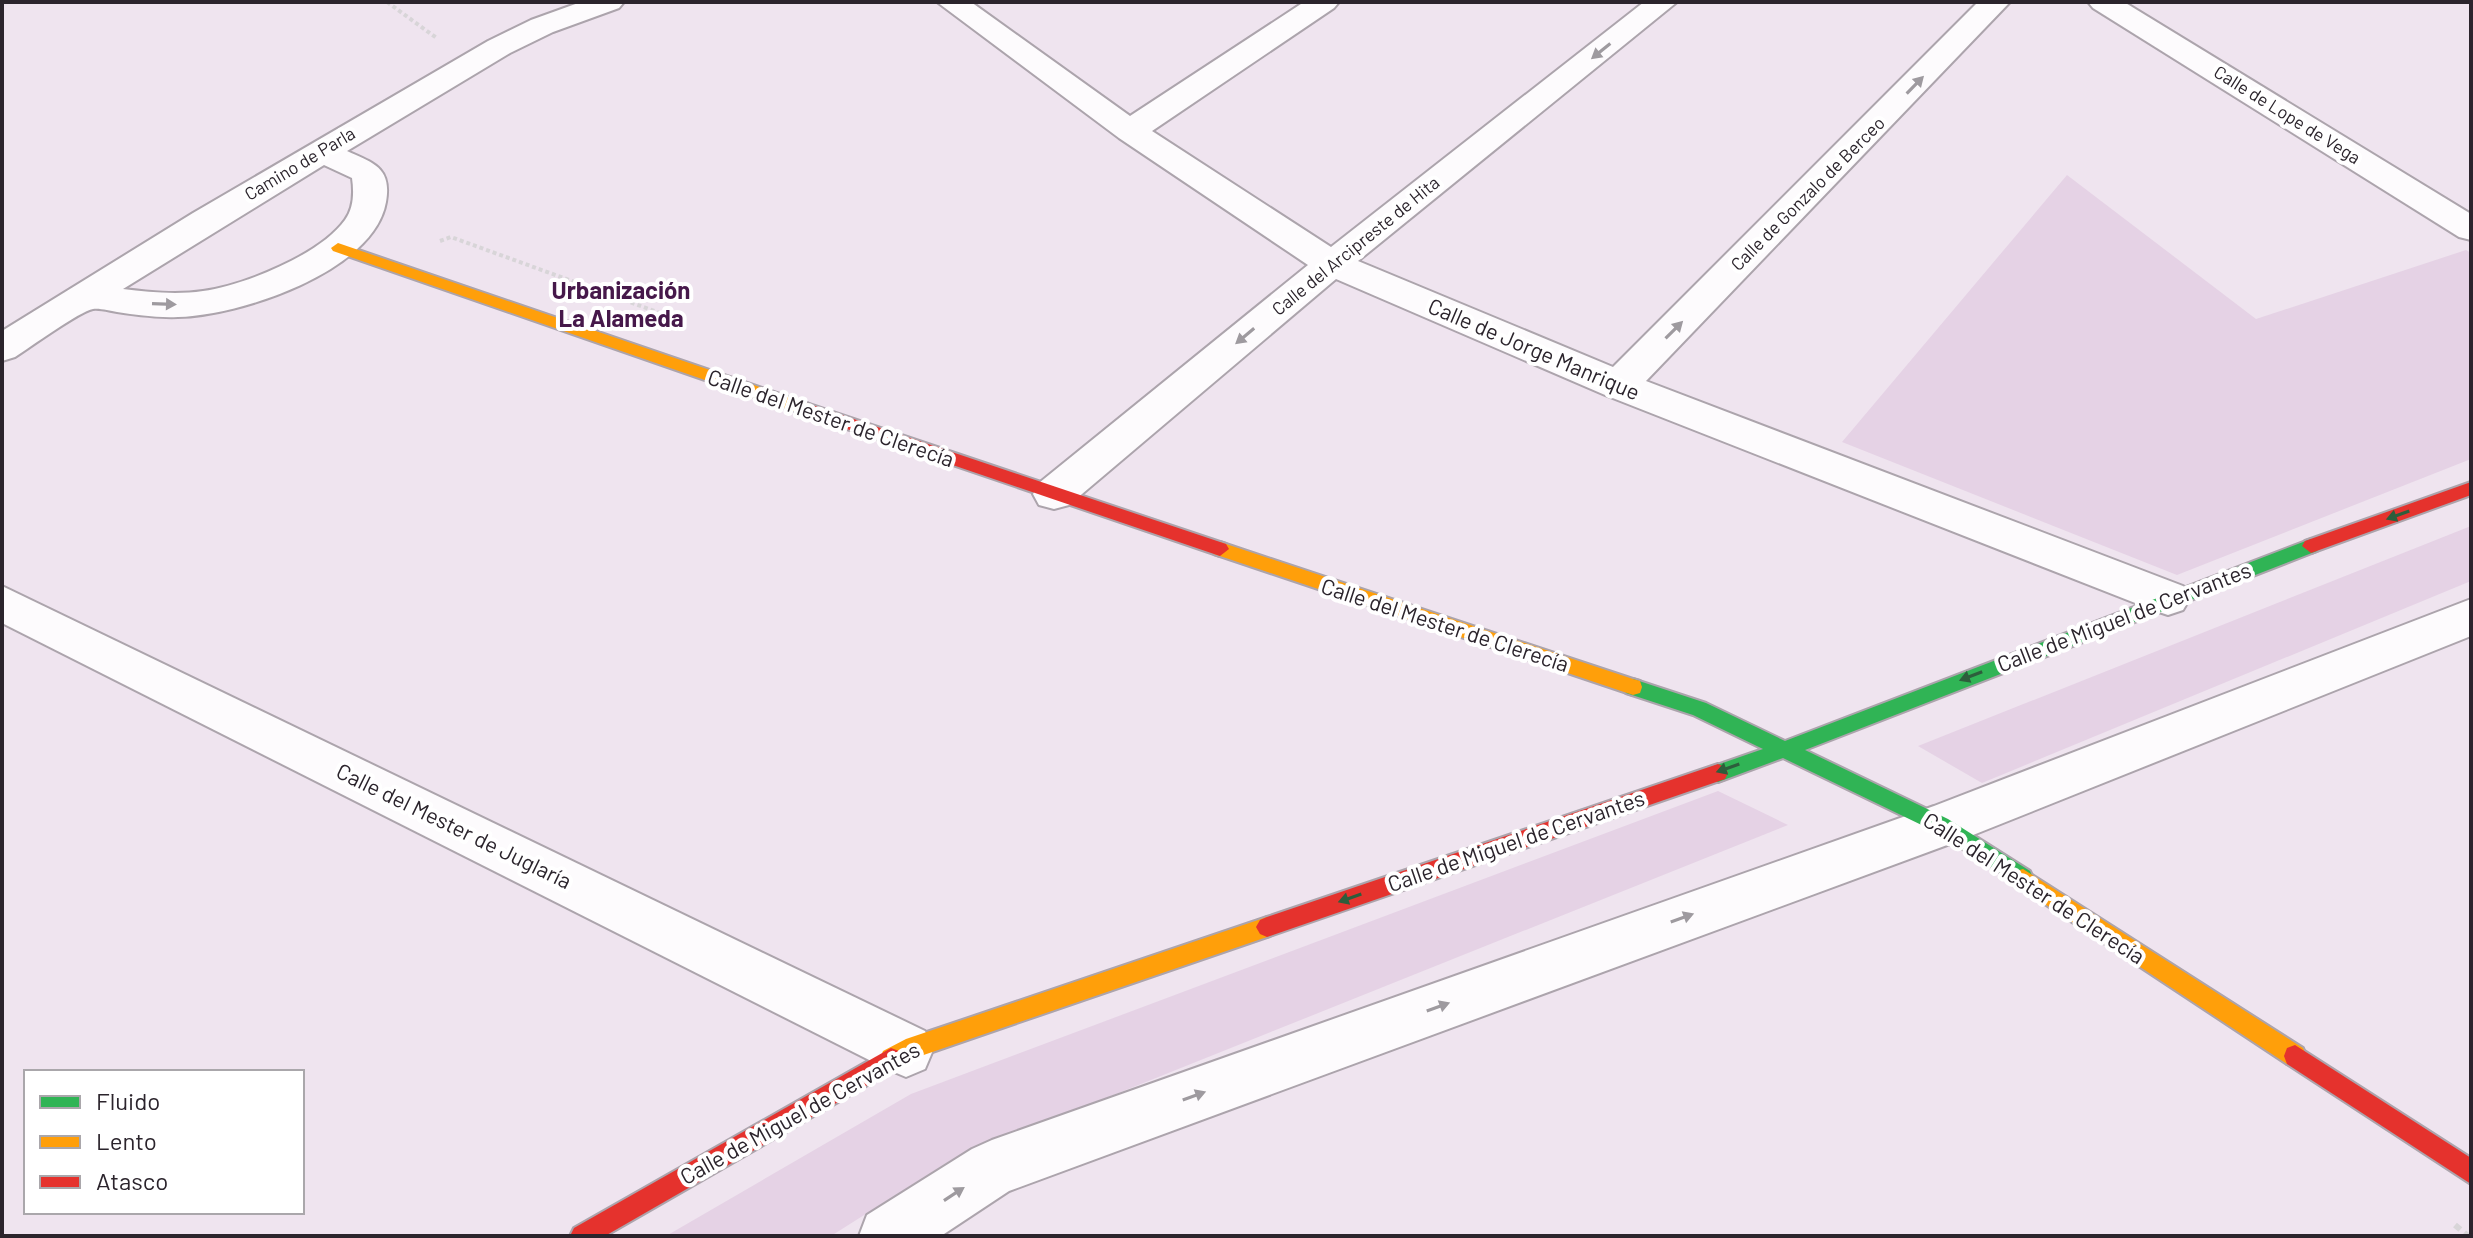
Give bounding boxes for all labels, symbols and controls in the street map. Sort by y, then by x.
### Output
one-way arrow [1591,42,1611,58]
street label: Calle de Lope de Vega [2210,60,2365,168]
one-way arrow [1905,76,1924,95]
street label: Calle de Gonzalo de Berceo [1726,112,1889,275]
street label: Camino de Parla [240,121,359,205]
street label: Calle del Arcipreste de Hita [1267,171,1444,320]
district label: Urbanización La Alameda [552,275,690,332]
street label: Calle de Jorge Manrique [1425,292,1644,404]
one-way arrow [152,298,177,311]
one-way arrow [1664,321,1682,340]
one-way arrow [1235,327,1255,344]
street label: Calle del Mester de Clerecía [705,363,958,471]
one-way arrow [2386,509,2410,521]
street label: Calle de Miguel de Cervantes [1993,556,2254,677]
street label: Calle del Mester de Clerecía [1318,572,1572,676]
one-way arrow [1959,670,1983,683]
street label: Calle del Mester de Juglaría [333,757,576,893]
one-way arrow [1716,763,1740,775]
street label: Calle de Miguel de Cervantes [1384,784,1647,896]
street label: Calle del Mester de Clerecía [1919,806,2150,969]
one-way arrow [1338,892,1362,904]
one-way arrow [1671,912,1695,924]
one-way arrow [1426,1000,1450,1013]
street label: Calle de Miguel de Cervantes [675,1035,924,1189]
legend [24,1070,304,1214]
text: Fluido [96,1086,160,1115]
one-way arrow [1182,1089,1206,1102]
text: Lento [96,1126,157,1155]
text: Atasco [96,1166,168,1195]
one-way arrow [943,1187,965,1201]

